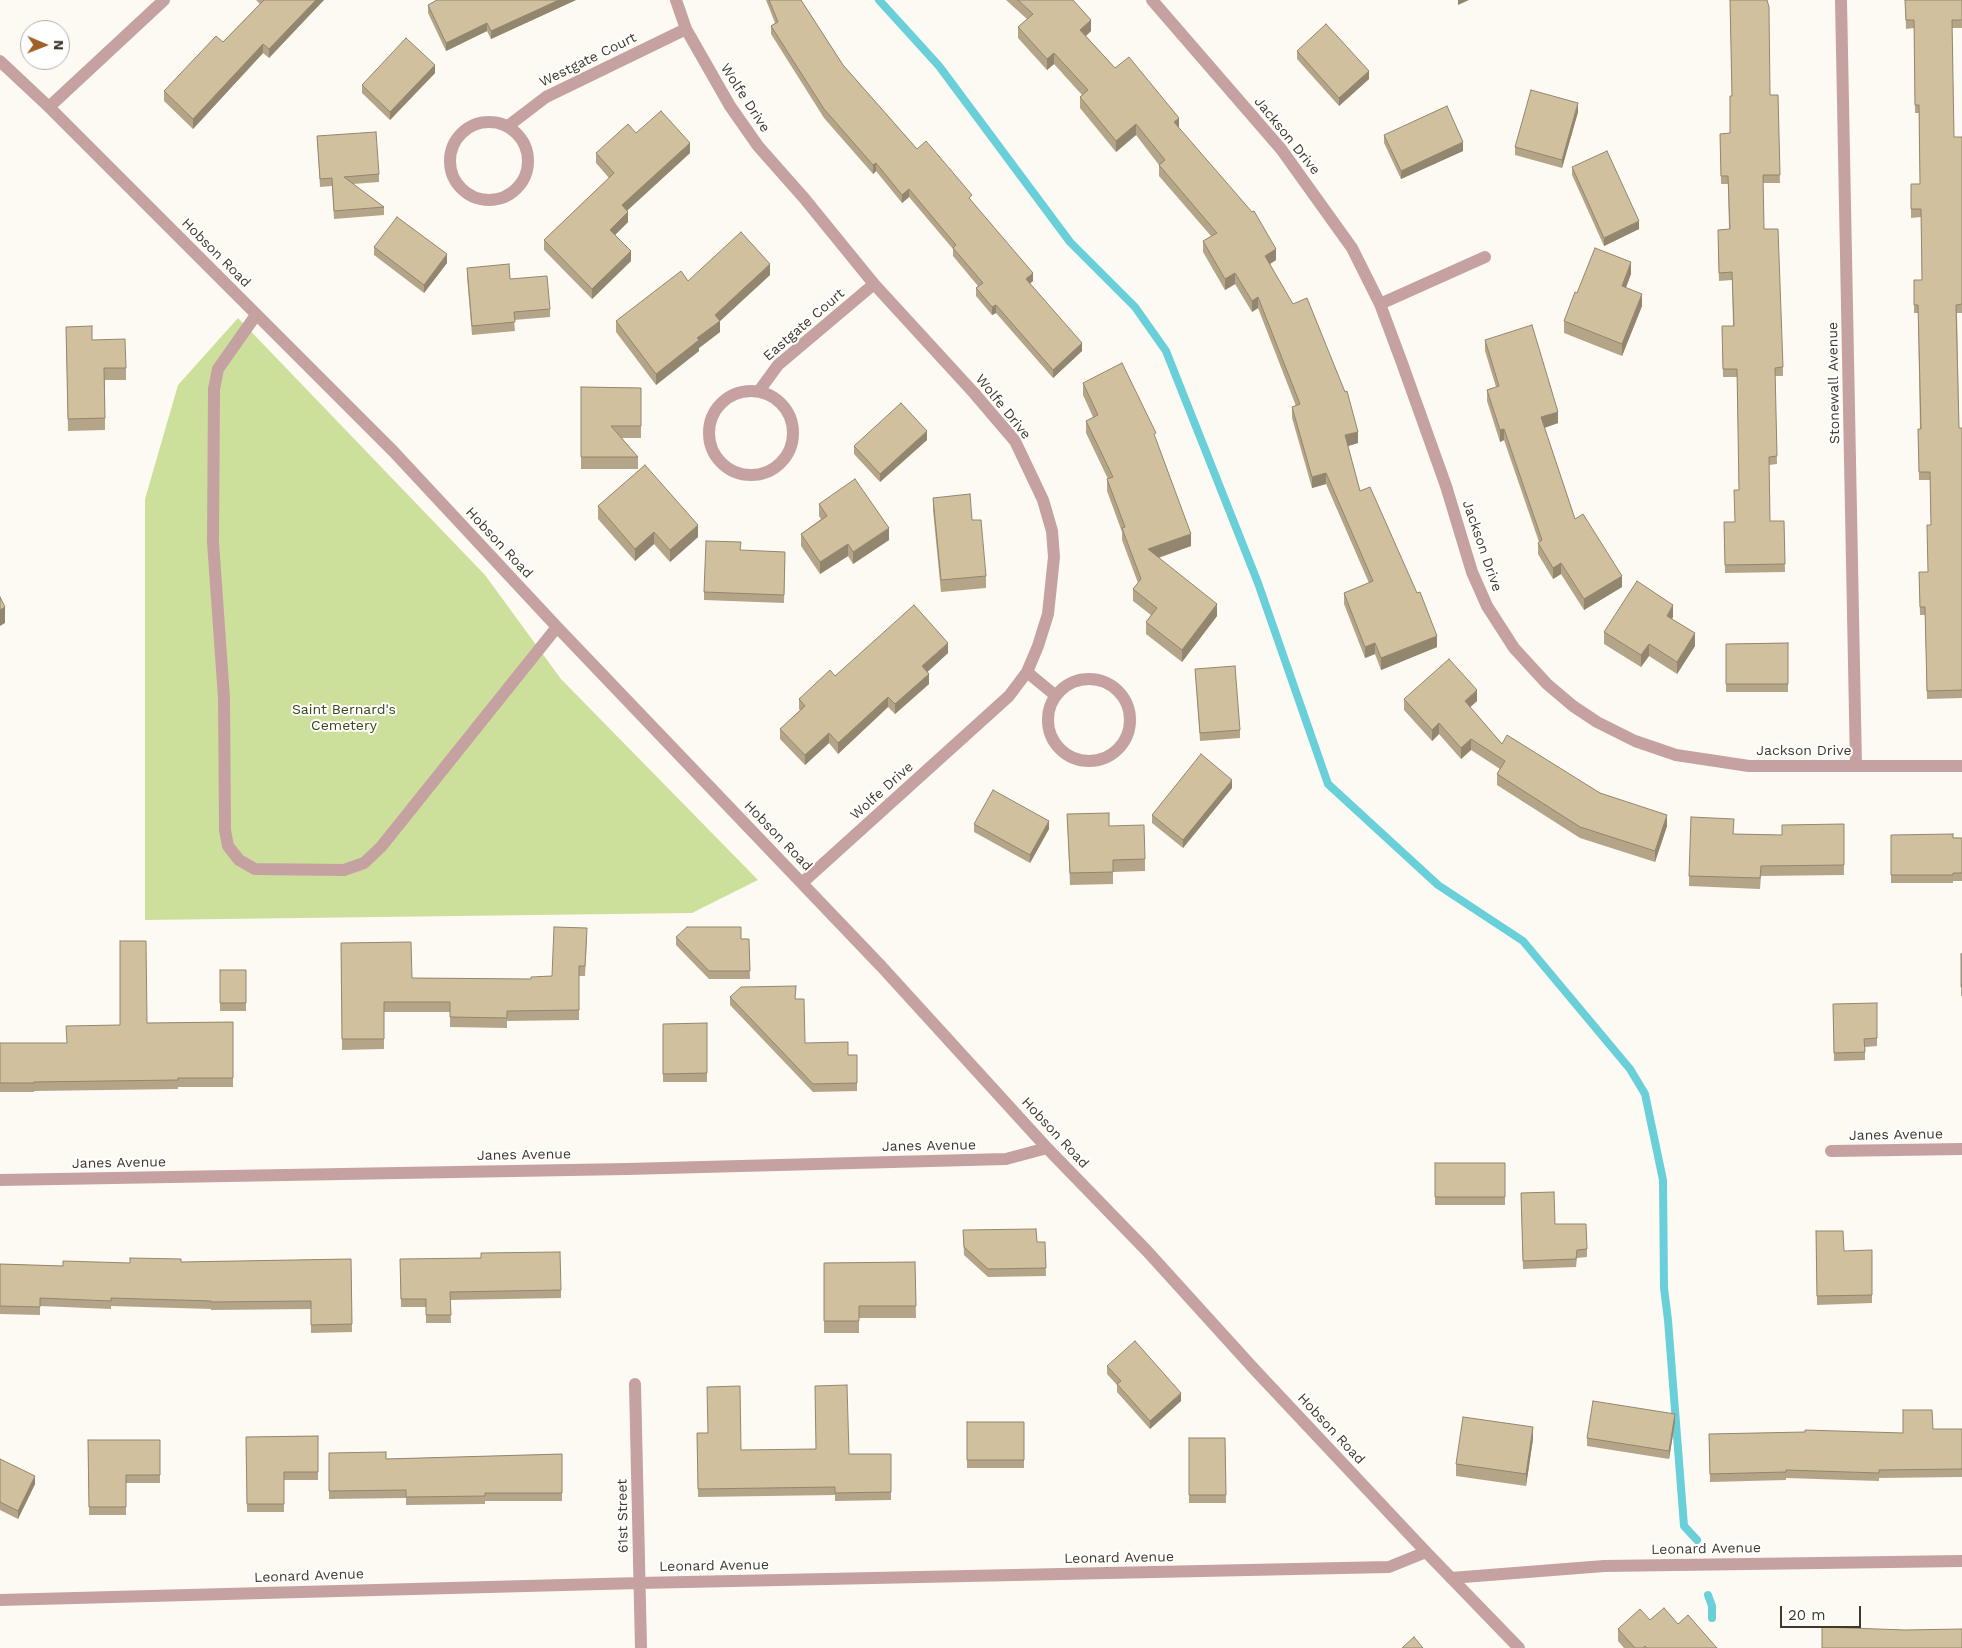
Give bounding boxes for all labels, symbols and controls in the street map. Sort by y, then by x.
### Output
north arrow [20,20,70,70]
street label: Westgate Court [537,29,639,91]
text: N [51,40,67,51]
street label: Wolfe Drive [717,60,773,136]
street label: Jackson Drive [1250,94,1324,178]
street label: Hobson Road [178,215,254,291]
street label: Eastgate Court [760,285,848,365]
street label: Stonewall Avenue [1825,322,1843,444]
street label: Wolfe Drive [972,371,1034,443]
street label: Jackson Drive [1459,498,1505,594]
street label: Hobson Road [462,504,536,582]
park label: Saint Bernard's Cemetery [292,702,396,734]
street label: Jackson Drive [1756,743,1852,759]
street label: Wolfe Drive [847,758,917,824]
street label: Hobson Road [740,798,816,874]
street label: Hobson Road [1018,1094,1092,1172]
street label: Janes Avenue [1849,1126,1943,1144]
street label: Janes Avenue [882,1137,976,1155]
street label: Janes Avenue [477,1146,571,1164]
street label: Janes Avenue [72,1154,166,1172]
street label: Hobson Road [1294,1390,1368,1468]
street label: 61st Street [614,1479,632,1553]
street label: Leonard Avenue [1651,1540,1761,1558]
street label: Leonard Avenue [1064,1549,1174,1567]
street label: Leonard Avenue [659,1557,769,1575]
street label: Leonard Avenue [254,1566,364,1586]
scale bar [1782,1596,1863,1628]
text: 20 m [1788,1606,1826,1624]

